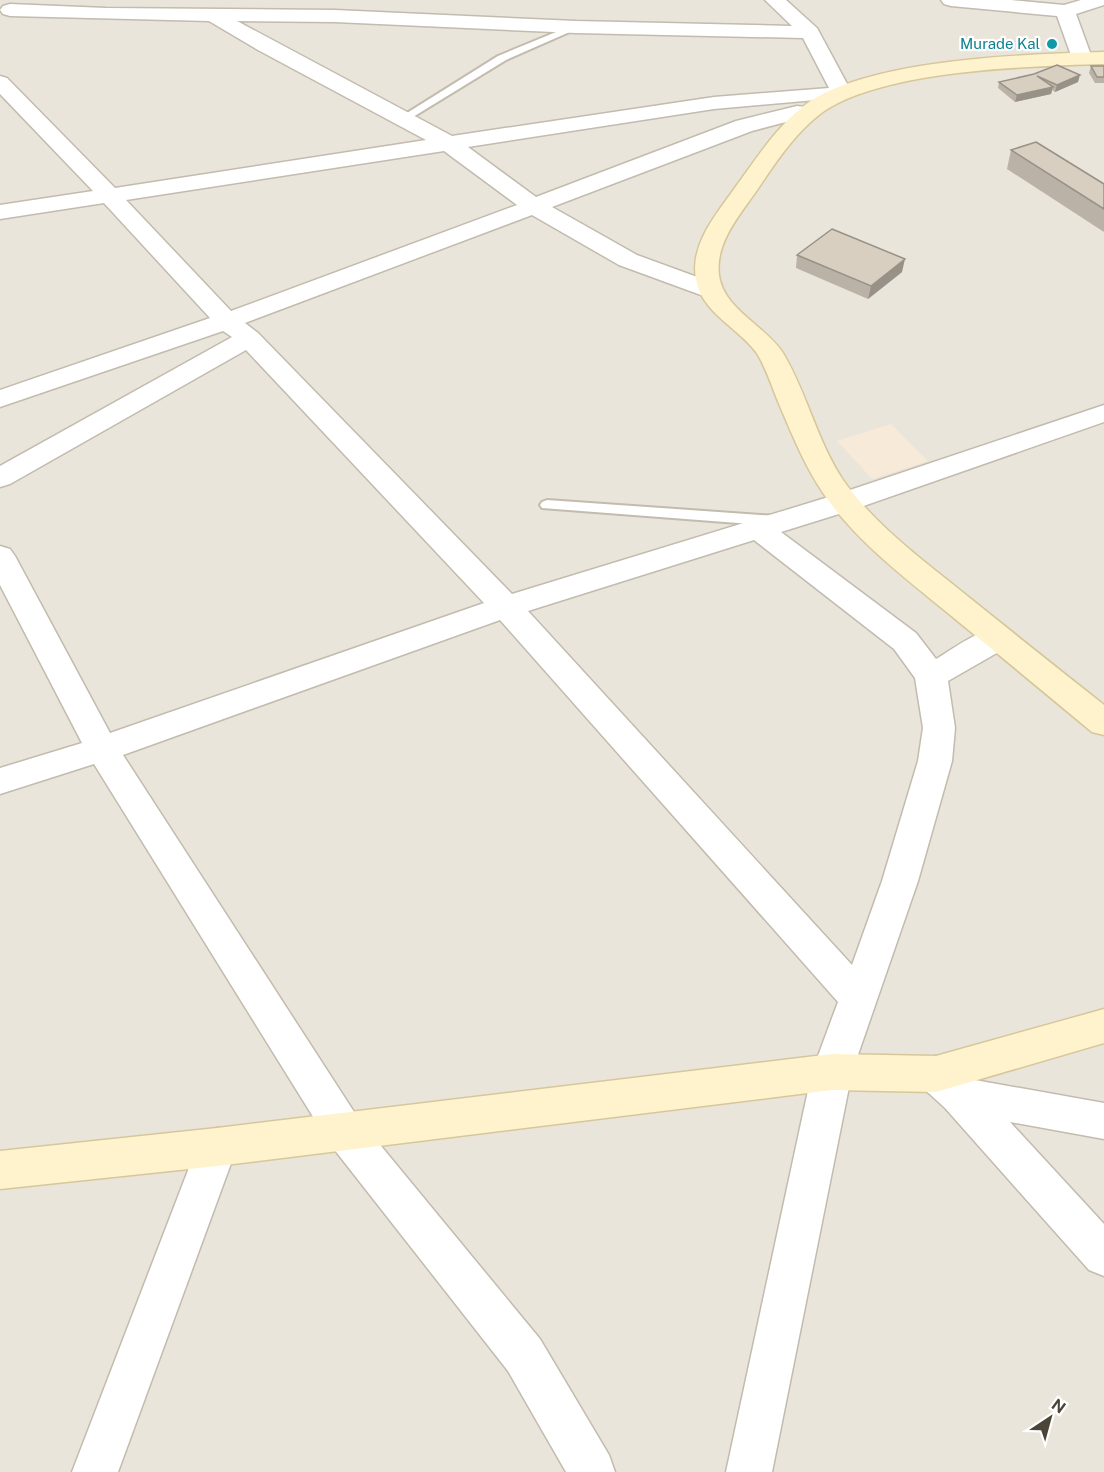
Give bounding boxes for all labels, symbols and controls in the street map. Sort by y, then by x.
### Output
place label: Murade Kal [960,35,1040,52]
marker: Murade Kal [1045,37,1059,51]
north arrow [1020,1388,1080,1448]
text: N [1048,1395,1069,1418]

